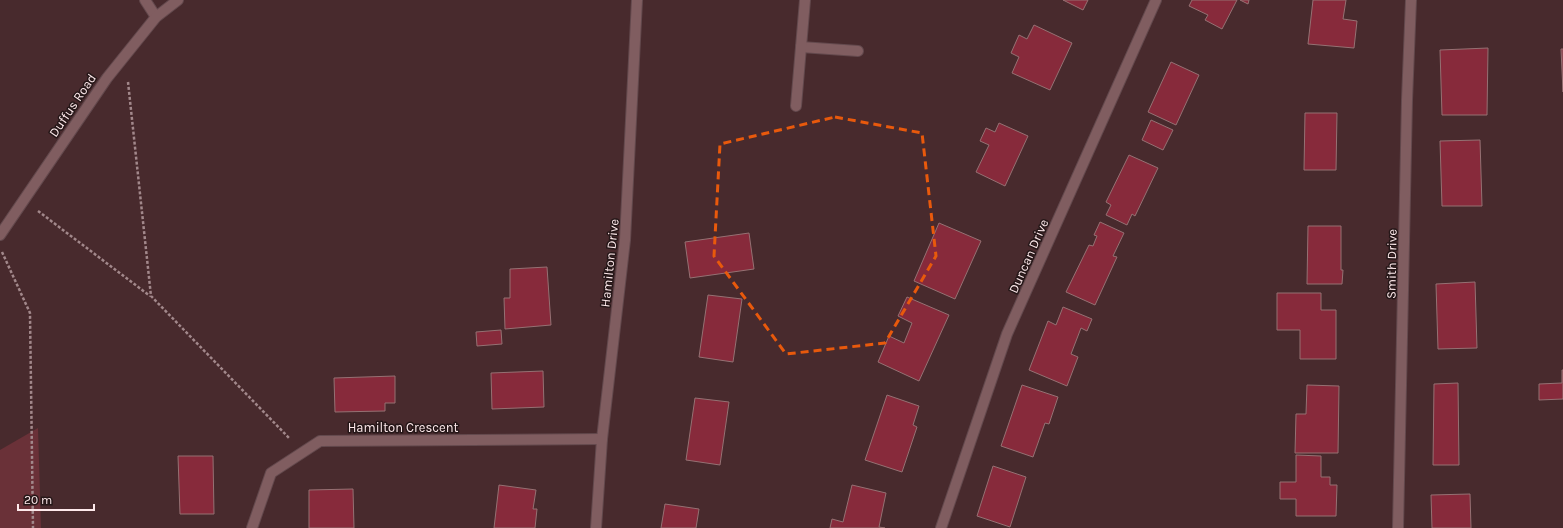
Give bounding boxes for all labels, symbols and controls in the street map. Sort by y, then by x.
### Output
street label: Duffus Road [46,71,99,140]
street label: Duncan Drive [1005,217,1052,296]
street label: Hamilton Drive [597,218,622,308]
street label: Smith Drive [1383,229,1400,299]
street label: Hamilton Crescent [348,420,458,435]
scale bar [18,486,94,512]
text: 20 m [24,493,52,507]

